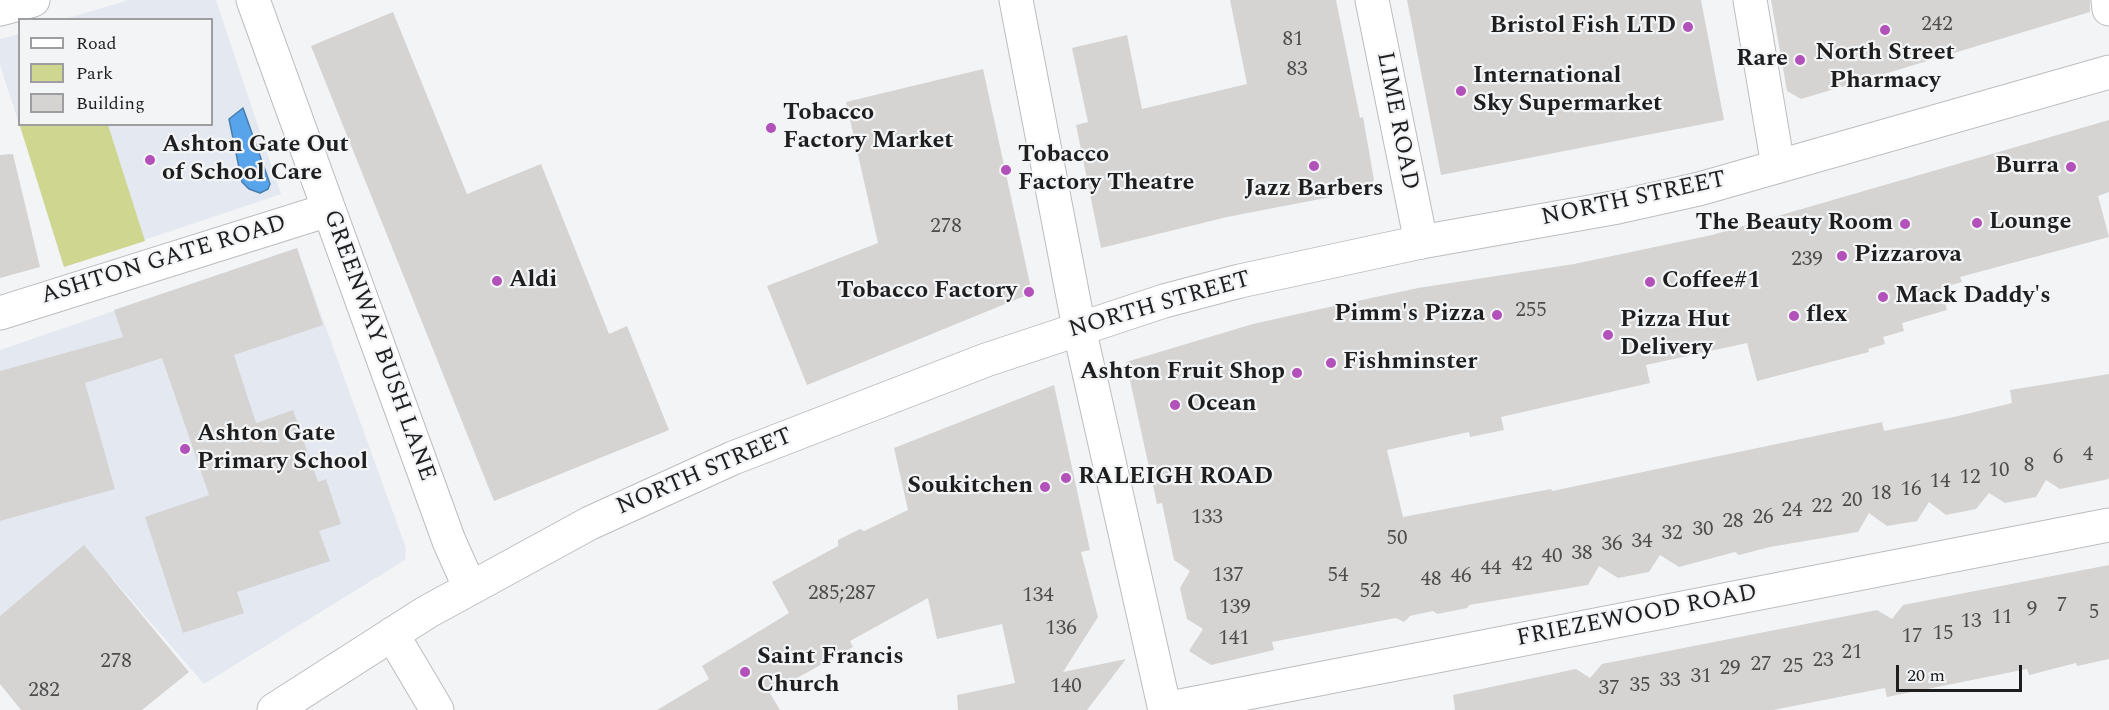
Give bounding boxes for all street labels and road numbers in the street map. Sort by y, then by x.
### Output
street label: LIME ROAD [1369,50,1423,192]
street label: NORTH STREET [1539,166,1729,234]
street label: GREENWAY BUSH LANE [315,206,441,486]
street label: ASHTON GATE ROAD [38,210,290,312]
street label: NORTH STREET [1066,266,1254,346]
street label: NORTH STREET [613,423,797,523]
street label: FRIEZEWOOD ROAD [1514,580,1760,654]

